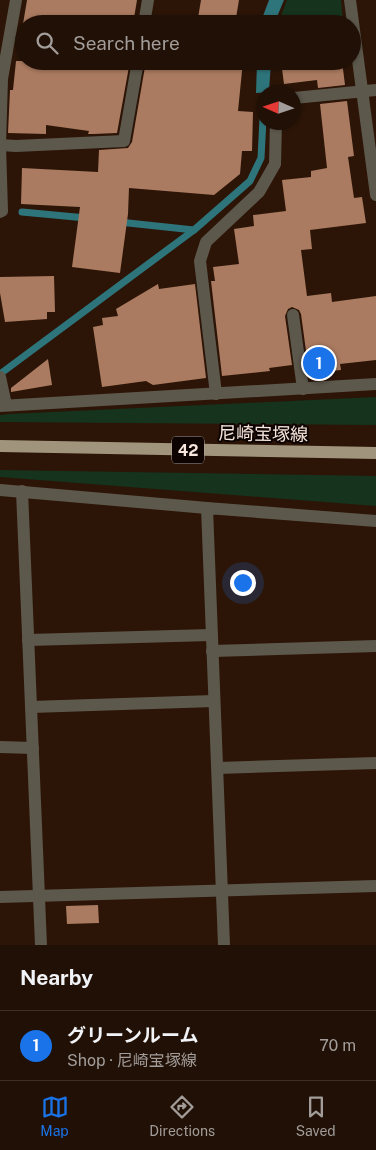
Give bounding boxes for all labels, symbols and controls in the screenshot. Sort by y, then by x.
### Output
search box [15,15,361,70]
icon: search [33,29,61,57]
text: Search here [73,32,180,54]
north arrow [256,85,301,130]
pin: 1 [303,344,335,382]
street label: 尼崎宝塚線 [218,422,308,445]
road number: 42 [172,436,204,464]
your location [230,570,256,596]
text: Nearby [20,965,93,990]
text: グリーンルーム [67,1024,198,1046]
text: 1 [33,1036,39,1055]
text: 70 m [319,1036,356,1055]
text: Shop · 尼崎宝塚線 [67,1051,197,1070]
tab: Map [40,1093,69,1139]
tab: Directions [149,1093,215,1139]
tab: Saved [296,1093,336,1139]

